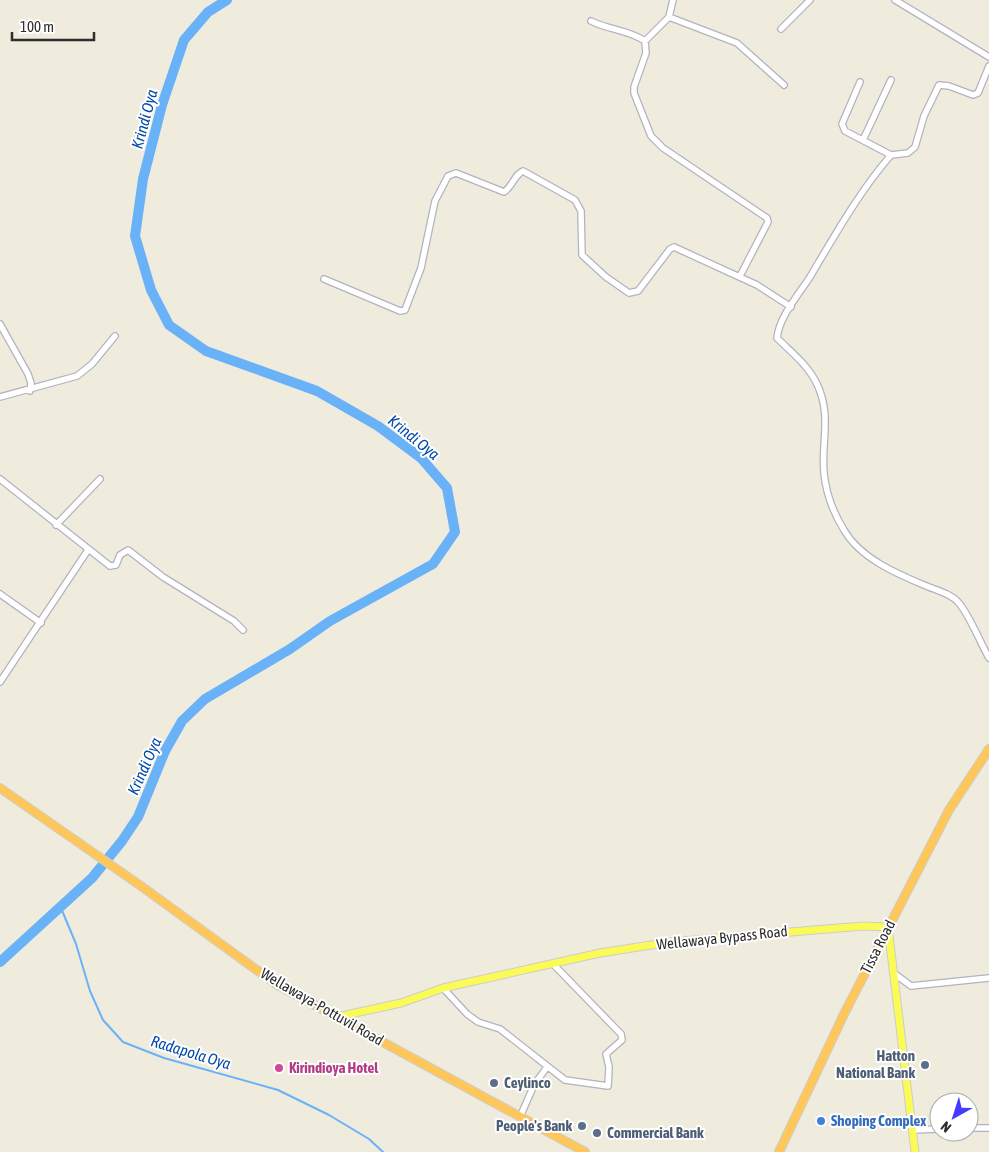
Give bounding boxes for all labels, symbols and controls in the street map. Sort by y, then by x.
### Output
scale bar [12,10,95,42]
text: 100 m [20,18,54,35]
water label: Krindi Oya [127,87,162,151]
water label: Krindi Oya [384,411,444,464]
water label: Krindi Oya [123,734,166,798]
street label: Tissa Road [857,917,898,976]
street label: Wellawaya Bypass Road [656,922,788,953]
street label: Wellawaya-Pottuvil Road [258,964,387,1049]
water label: Radapola Oya [149,1031,234,1074]
place label: Hatton National Bank [836,1047,915,1081]
place label: Kirindioya Hotel [289,1059,379,1076]
marker: Hatton National Bank [919,1059,931,1071]
marker: Kirindioya Hotel [273,1062,285,1074]
place label: Ceylinco [504,1074,551,1091]
marker: Ceylinco [488,1077,500,1089]
north arrow [929,1092,979,1142]
place label: Shoping Complex [831,1112,926,1129]
marker: Shoping Complex [815,1115,827,1127]
place label: People's Bank [496,1117,572,1134]
text: N [938,1118,954,1136]
marker: People's Bank [576,1120,588,1132]
place label: Commercial Bank [607,1124,704,1141]
marker: Commercial Bank [591,1127,603,1139]

